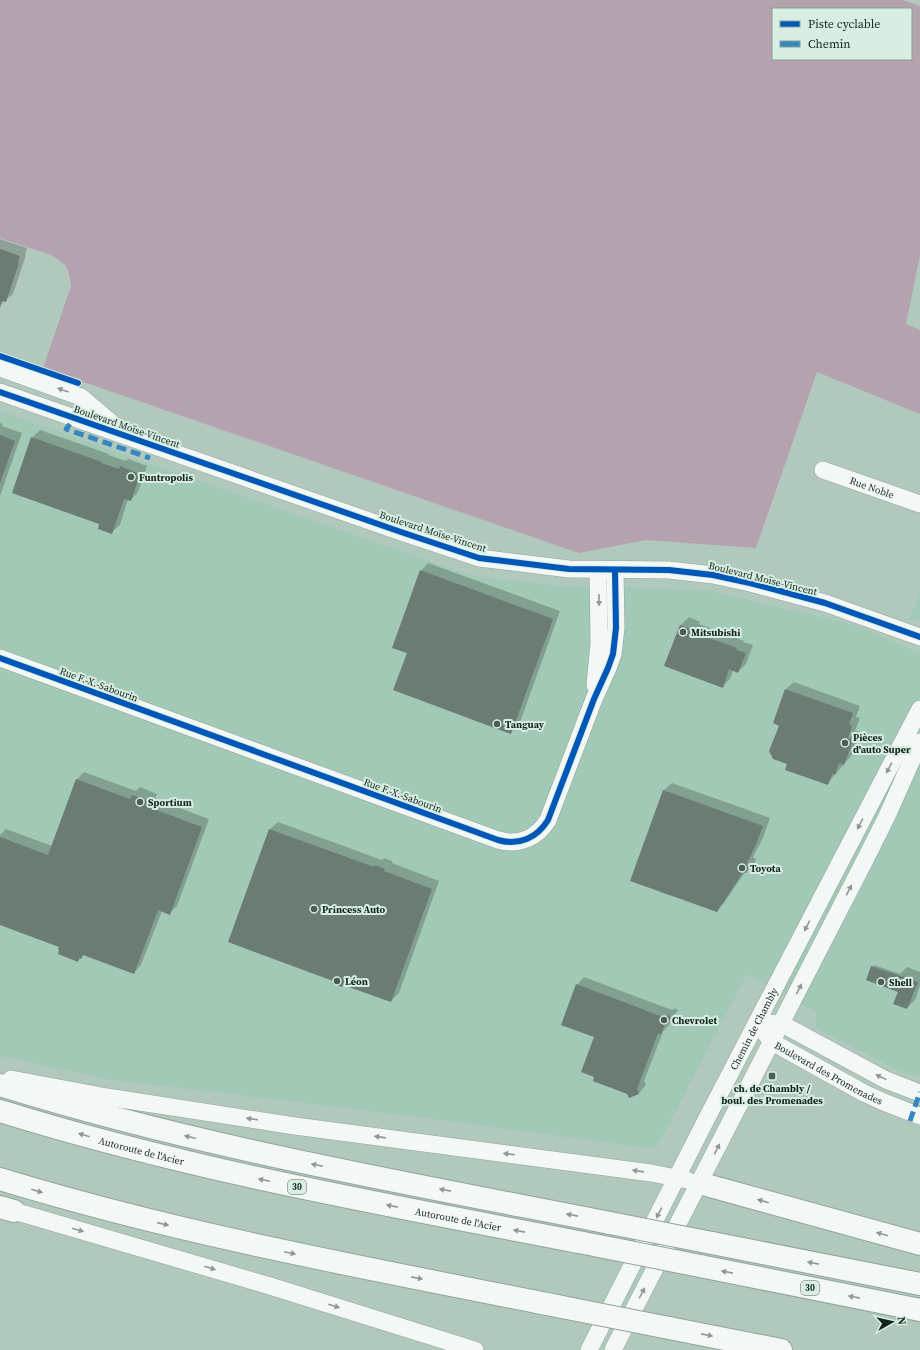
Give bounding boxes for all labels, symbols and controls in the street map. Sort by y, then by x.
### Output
legend [772,8,912,60]
text: Piste cyclable [808,16,880,32]
text: Chemin [808,36,851,52]
one-way arrow [57,387,69,393]
street label: Boulevard Moïse-Vincent [72,402,182,451]
place label: Funtropolis [139,471,193,484]
marker: Funtropolis [126,472,136,482]
street label: Rue Noble [848,474,896,501]
street label: Boulevard Moïse-Vincent [378,508,489,555]
street label: Boulevard Moïse-Vincent [707,559,819,598]
one-way arrow [596,594,602,607]
place label: Mitsubishi [691,626,740,639]
marker: Mitsubishi [678,627,688,637]
street label: Rue F.-X.-Sabourin [58,664,140,705]
place label: Tanguay [505,718,545,731]
marker: Tanguay [492,719,502,729]
place label: Pièces d'auto Super [853,731,911,756]
marker: Pièces d'auto Super [840,738,850,748]
one-way arrow [886,762,892,774]
street label: Rue F.-X.-Sabourin [362,775,444,816]
place label: Sportium [148,796,192,809]
marker: Sportium [135,797,145,807]
one-way arrow [856,818,863,830]
place label: Toyota [750,862,781,875]
marker: Toyota [737,863,747,873]
one-way arrow [846,884,852,896]
place label: Princess Auto [322,903,386,916]
marker: Princess Auto [309,904,319,914]
one-way arrow [804,920,810,932]
place label: Léon [345,975,368,988]
marker: Léon [332,976,342,986]
place label: Shell [889,976,912,989]
marker: Shell [876,977,886,987]
one-way arrow [796,983,802,995]
street label: Chemin de Chambly [727,985,781,1072]
place label: Chevrolet [672,1014,717,1027]
marker: Chevrolet [659,1015,669,1025]
street label: Boulevard des Promenades [772,1039,885,1108]
marker: ch. de Chambly / boul. des Promenades [767,1071,777,1081]
one-way arrow [876,1074,887,1080]
place label: ch. de Chambly / boul. des Promenades [721,1082,823,1107]
one-way arrow [246,1116,258,1122]
one-way arrow [77,1132,89,1138]
street label: Autoroute de l'Acier [97,1134,186,1168]
one-way arrow [184,1134,196,1140]
one-way arrow [374,1134,386,1140]
one-way arrow [713,1143,720,1155]
one-way arrow [503,1151,515,1157]
one-way arrow [311,1162,323,1168]
one-way arrow [632,1168,644,1174]
one-way arrow [258,1177,270,1183]
road number: 30 [288,1180,306,1194]
one-way arrow [438,1187,451,1193]
one-way arrow [31,1188,44,1194]
one-way arrow [757,1197,769,1203]
one-way arrow [385,1203,398,1209]
street label: Autoroute de l'Acier [414,1205,503,1234]
one-way arrow [656,1207,662,1219]
one-way arrow [566,1212,578,1218]
one-way arrow [157,1222,169,1228]
one-way arrow [72,1227,84,1233]
one-way arrow [513,1227,525,1233]
one-way arrow [876,1231,888,1237]
one-way arrow [284,1250,296,1256]
one-way arrow [807,1259,819,1265]
one-way arrow [204,1265,216,1271]
one-way arrow [721,1268,733,1274]
one-way arrow [411,1276,423,1282]
road number: 30 [801,1281,819,1295]
one-way arrow [639,1288,646,1299]
one-way arrow [848,1294,860,1300]
north arrow [872,1302,912,1342]
one-way arrow [328,1303,340,1309]
text: N [893,1316,909,1326]
one-way arrow [701,1333,714,1339]

